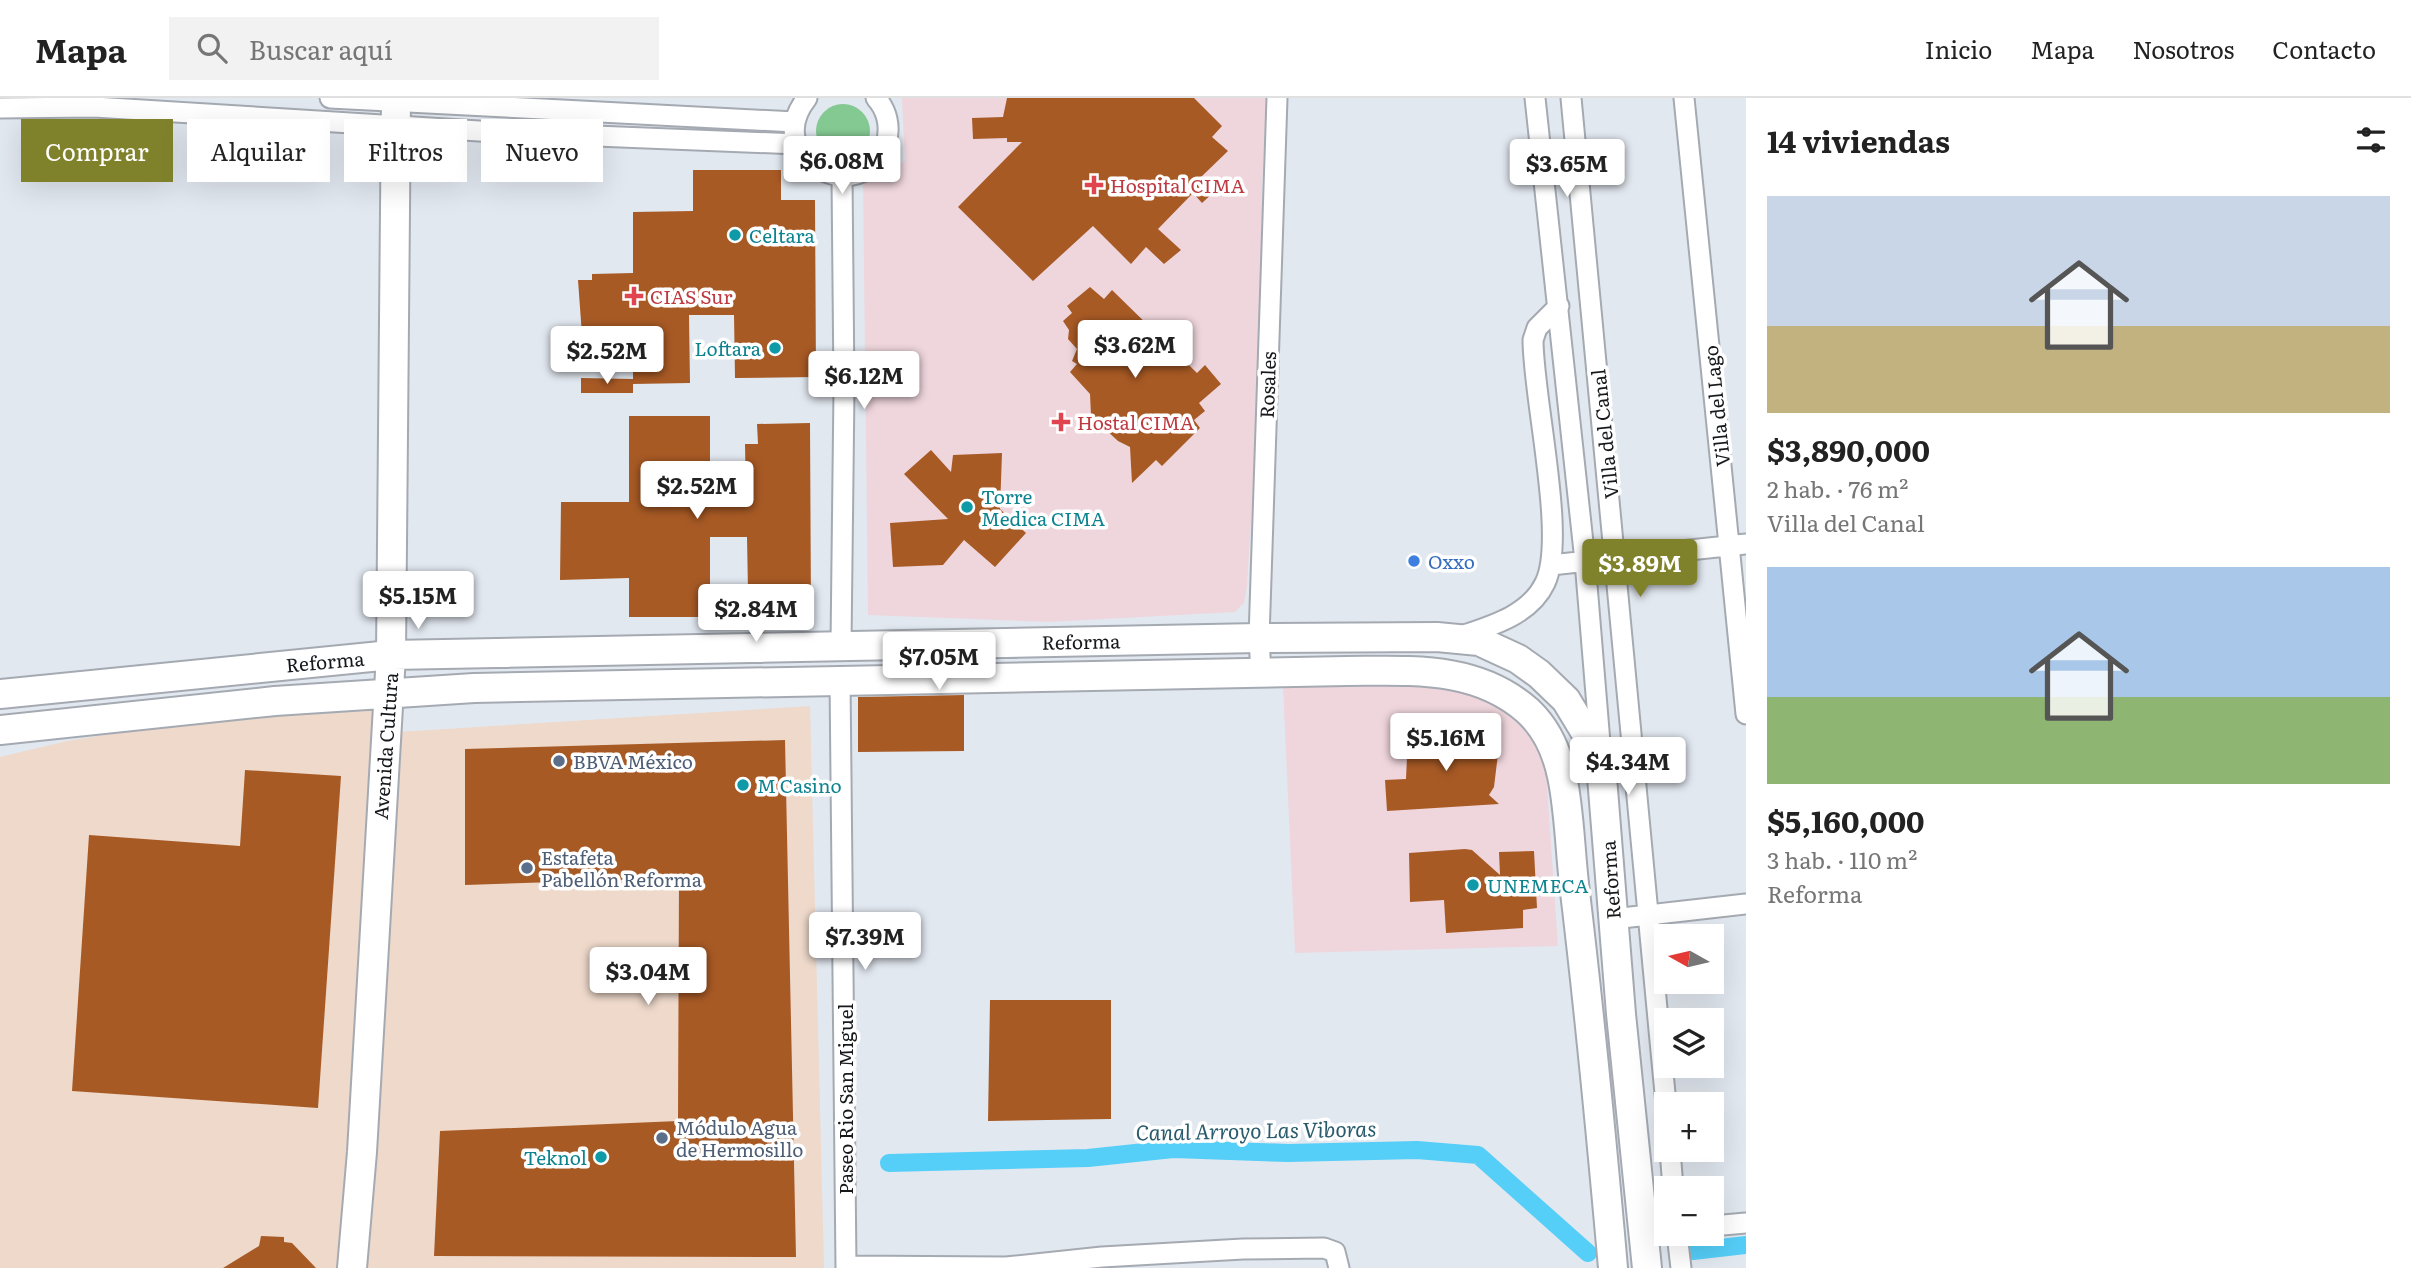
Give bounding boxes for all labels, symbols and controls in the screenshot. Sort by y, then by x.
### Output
search box [169,17,659,80]
text: Mapa [35,24,127,73]
icon: search [193,29,231,67]
text: Buscar aquí [249,29,393,68]
text: Inicio [1925,31,1992,66]
text: Mapa [2030,31,2094,66]
text: Nosotros [2132,31,2234,66]
text: Contacto [2272,31,2376,66]
text: 14 viviendas [1767,118,1950,162]
chip: Comprar [21,119,173,182]
chip: Alquilar [187,119,330,182]
chip: Filtros [344,119,467,182]
chip: Nuevo [481,119,603,182]
icon: filters [2352,121,2390,159]
pin: $6.08M [785,136,899,196]
pin: $3.65M [1510,140,1624,199]
text: $6.08M [799,142,885,176]
text: $3.65M [1526,145,1608,179]
place label: Hospital CIMA [1110,171,1245,199]
marker: Hospital CIMA [1084,175,1104,195]
place label: Celtara [749,221,816,249]
marker: Celtara [727,227,743,243]
icon: home [2016,242,2142,368]
place label: CIAS Sur [650,282,732,310]
marker: CIAS Sur [624,286,644,306]
pin: $3.62M [1078,320,1192,380]
text: $3.62M [1094,326,1176,360]
pin: $2.52M [550,327,664,386]
text: $2.52M [567,332,647,366]
place label: Loftara [694,334,762,362]
marker: Loftara [767,340,783,356]
street label: Villa del Lago [1696,344,1736,468]
street label: Rosales [1252,351,1282,419]
pin: $6.12M [807,352,921,411]
text: $6.12M [824,357,904,391]
street label: Villa del Canal [1583,368,1625,500]
place label: Hostal CIMA [1077,408,1194,436]
marker: Hostal CIMA [1051,412,1071,432]
text: $3,890,000 [1767,427,1930,471]
pin: $2.52M [640,462,754,521]
text: $2.52M [657,467,737,501]
text: 2 hab. · 76 m² [1767,471,1909,505]
place label: Torre Medica CIMA [981,482,1105,532]
marker: Torre Medica CIMA [959,499,975,515]
text: Villa del Canal [1767,505,1925,539]
pin: $3.89M [1583,540,1697,599]
text: $3.89M [1598,545,1682,579]
place label: Oxxo [1428,547,1475,575]
marker: Oxxo [1406,553,1422,569]
pin: $5.15M [361,572,475,631]
text: $5.15M [379,577,457,611]
pin: $2.84M [699,584,813,644]
text: $2.84M [714,590,798,624]
icon: home [2016,613,2142,739]
street label: Reforma [1041,626,1121,656]
pin: $7.05M [882,632,996,692]
text: $7.05M [899,638,979,672]
street label: Reforma [285,644,366,678]
street label: Avenida Cultura [366,671,404,820]
pin: $5.16M [1389,714,1503,773]
text: $5.16M [1406,719,1486,753]
pin: $4.34M [1571,738,1685,797]
text: $4.34M [1586,743,1670,777]
place label: BBVA México [573,747,693,775]
marker: BBVA México [551,753,567,769]
place label: M Casino [757,771,842,799]
marker: M Casino [735,777,751,793]
text: $5,160,000 [1767,798,1925,842]
street label: Reforma [1593,839,1627,920]
text: 3 hab. · 110 m² [1767,842,1917,876]
place label: Estafeta Pabellón Reforma [541,843,703,893]
marker: Estafeta Pabellón Reforma [519,860,535,876]
place label: UNEMECA [1487,871,1588,899]
text: Reforma [1767,876,1862,910]
marker: UNEMECA [1465,877,1481,893]
pin: $7.39M [808,912,922,972]
text: $7.39M [825,918,905,952]
north arrow [1654,924,1724,994]
map controls [1654,924,1724,1246]
pin: $3.04M [591,948,705,1007]
text: $3.04M [606,953,690,987]
street label: Paseo Rio San Miguel [831,1003,859,1195]
button: layers [1654,1008,1724,1078]
button: + [1654,1092,1724,1162]
water label: Canal Arroyo Las Viboras [1135,1111,1377,1147]
place label: Módulo Agua de Hermosillo [676,1113,803,1163]
marker: Módulo Agua de Hermosillo [654,1130,670,1146]
place label: Teknol [524,1143,587,1171]
marker: Teknol [593,1149,609,1165]
button: − [1654,1176,1724,1246]

